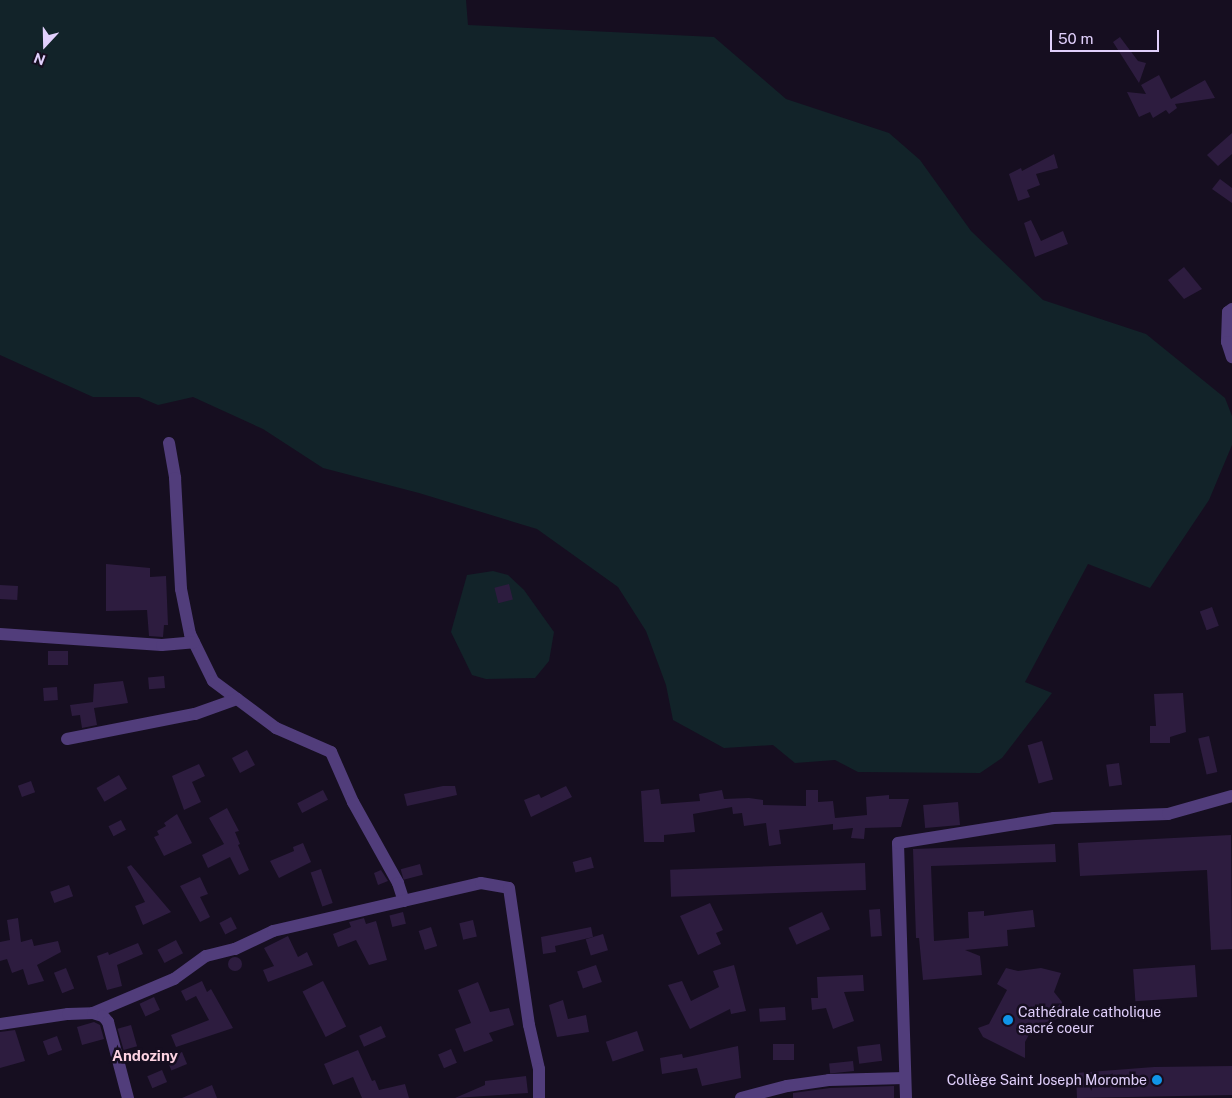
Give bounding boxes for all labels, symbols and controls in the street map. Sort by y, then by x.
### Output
north arrow [20,20,70,70]
scale bar [1052,20,1161,52]
text: 50 m [1058,30,1093,47]
text: N [32,50,48,68]
place label: Cathédrale catholique sacré coeur [1018,1004,1161,1036]
marker: Cathédrale catholique sacré coeur [1002,1014,1014,1026]
district label: Andoziny [112,1047,178,1065]
place label: Collège Saint Joseph Morombe [947,1072,1147,1088]
marker: Collège Saint Joseph Morombe [1151,1074,1163,1086]

